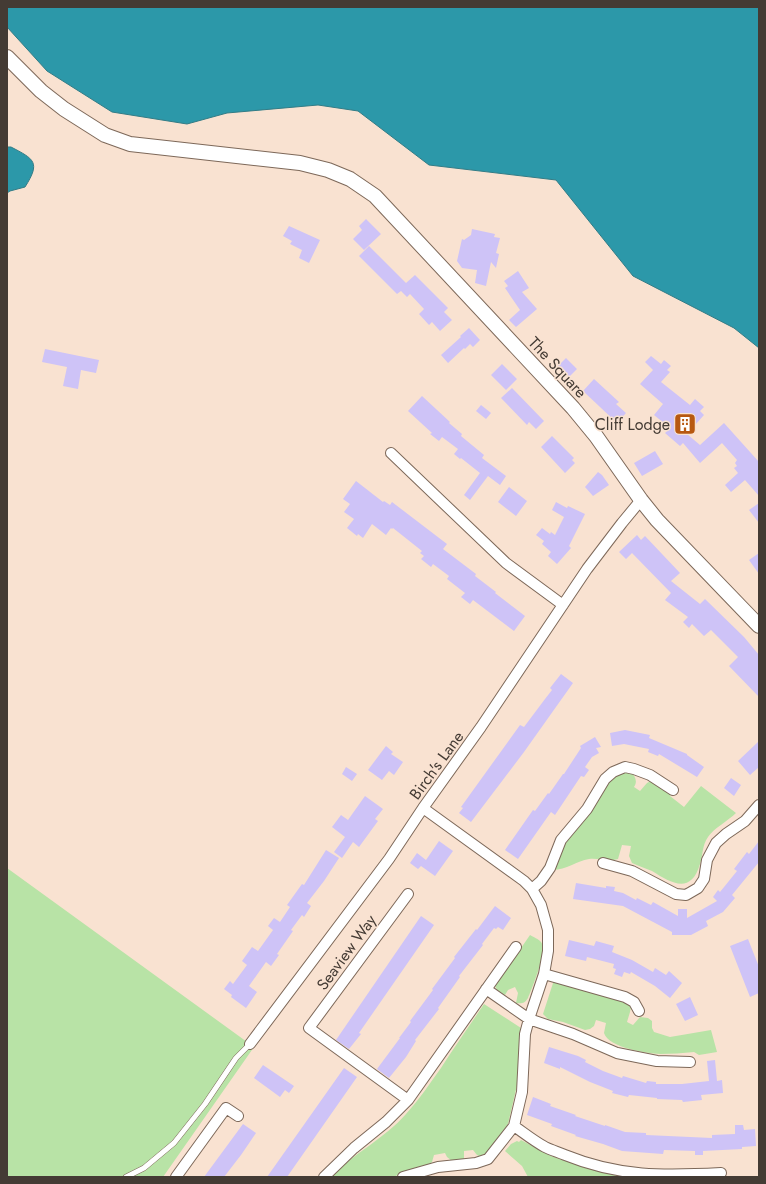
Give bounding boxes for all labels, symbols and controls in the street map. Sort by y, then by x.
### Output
street label: The Square [523,332,592,403]
building icon: Cliff Lodge [672,411,698,437]
place label: Cliff Lodge [595,413,670,436]
street label: Birch's Lane [404,726,469,804]
street label: Seaview Way [311,909,382,995]

